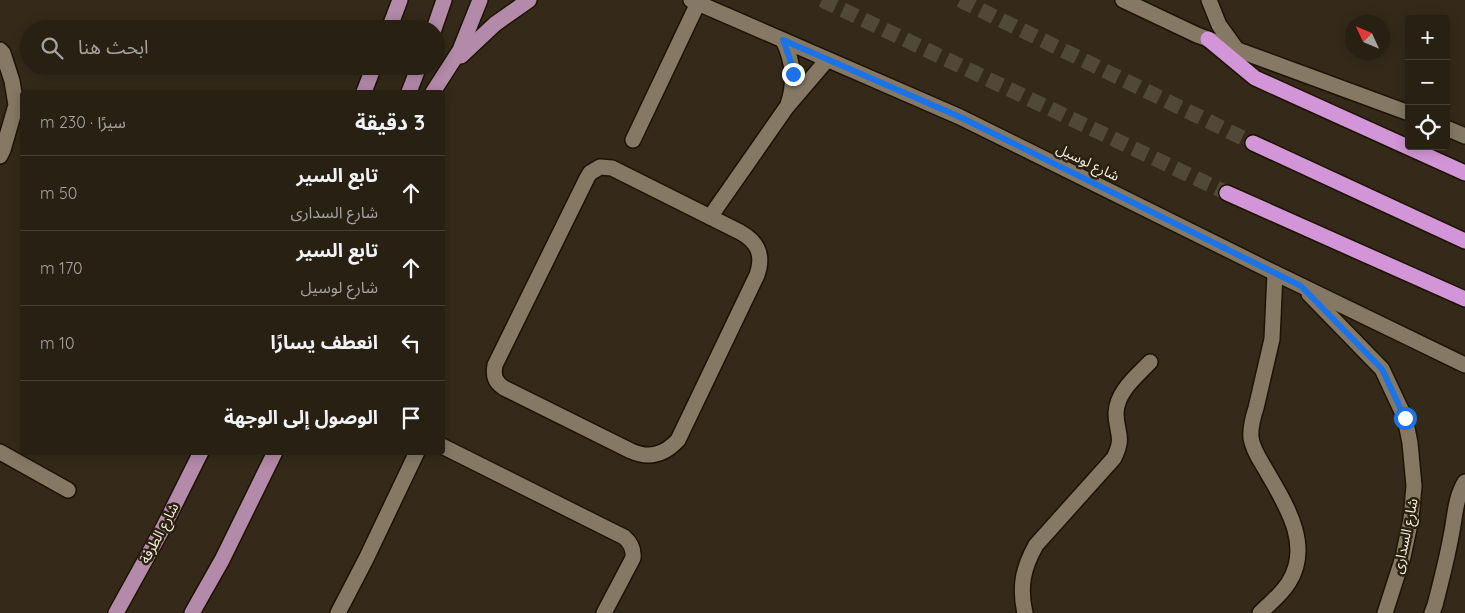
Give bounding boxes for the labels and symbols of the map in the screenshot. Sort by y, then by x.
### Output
north arrow [1345,15,1390,60]
route end [782,63,805,86]
street label: شارع لوسيل [1053,139,1122,187]
route start [1394,407,1417,430]
street label: شارع السدارى [1388,497,1424,576]
street label: شارع الطرفة [136,500,184,567]

